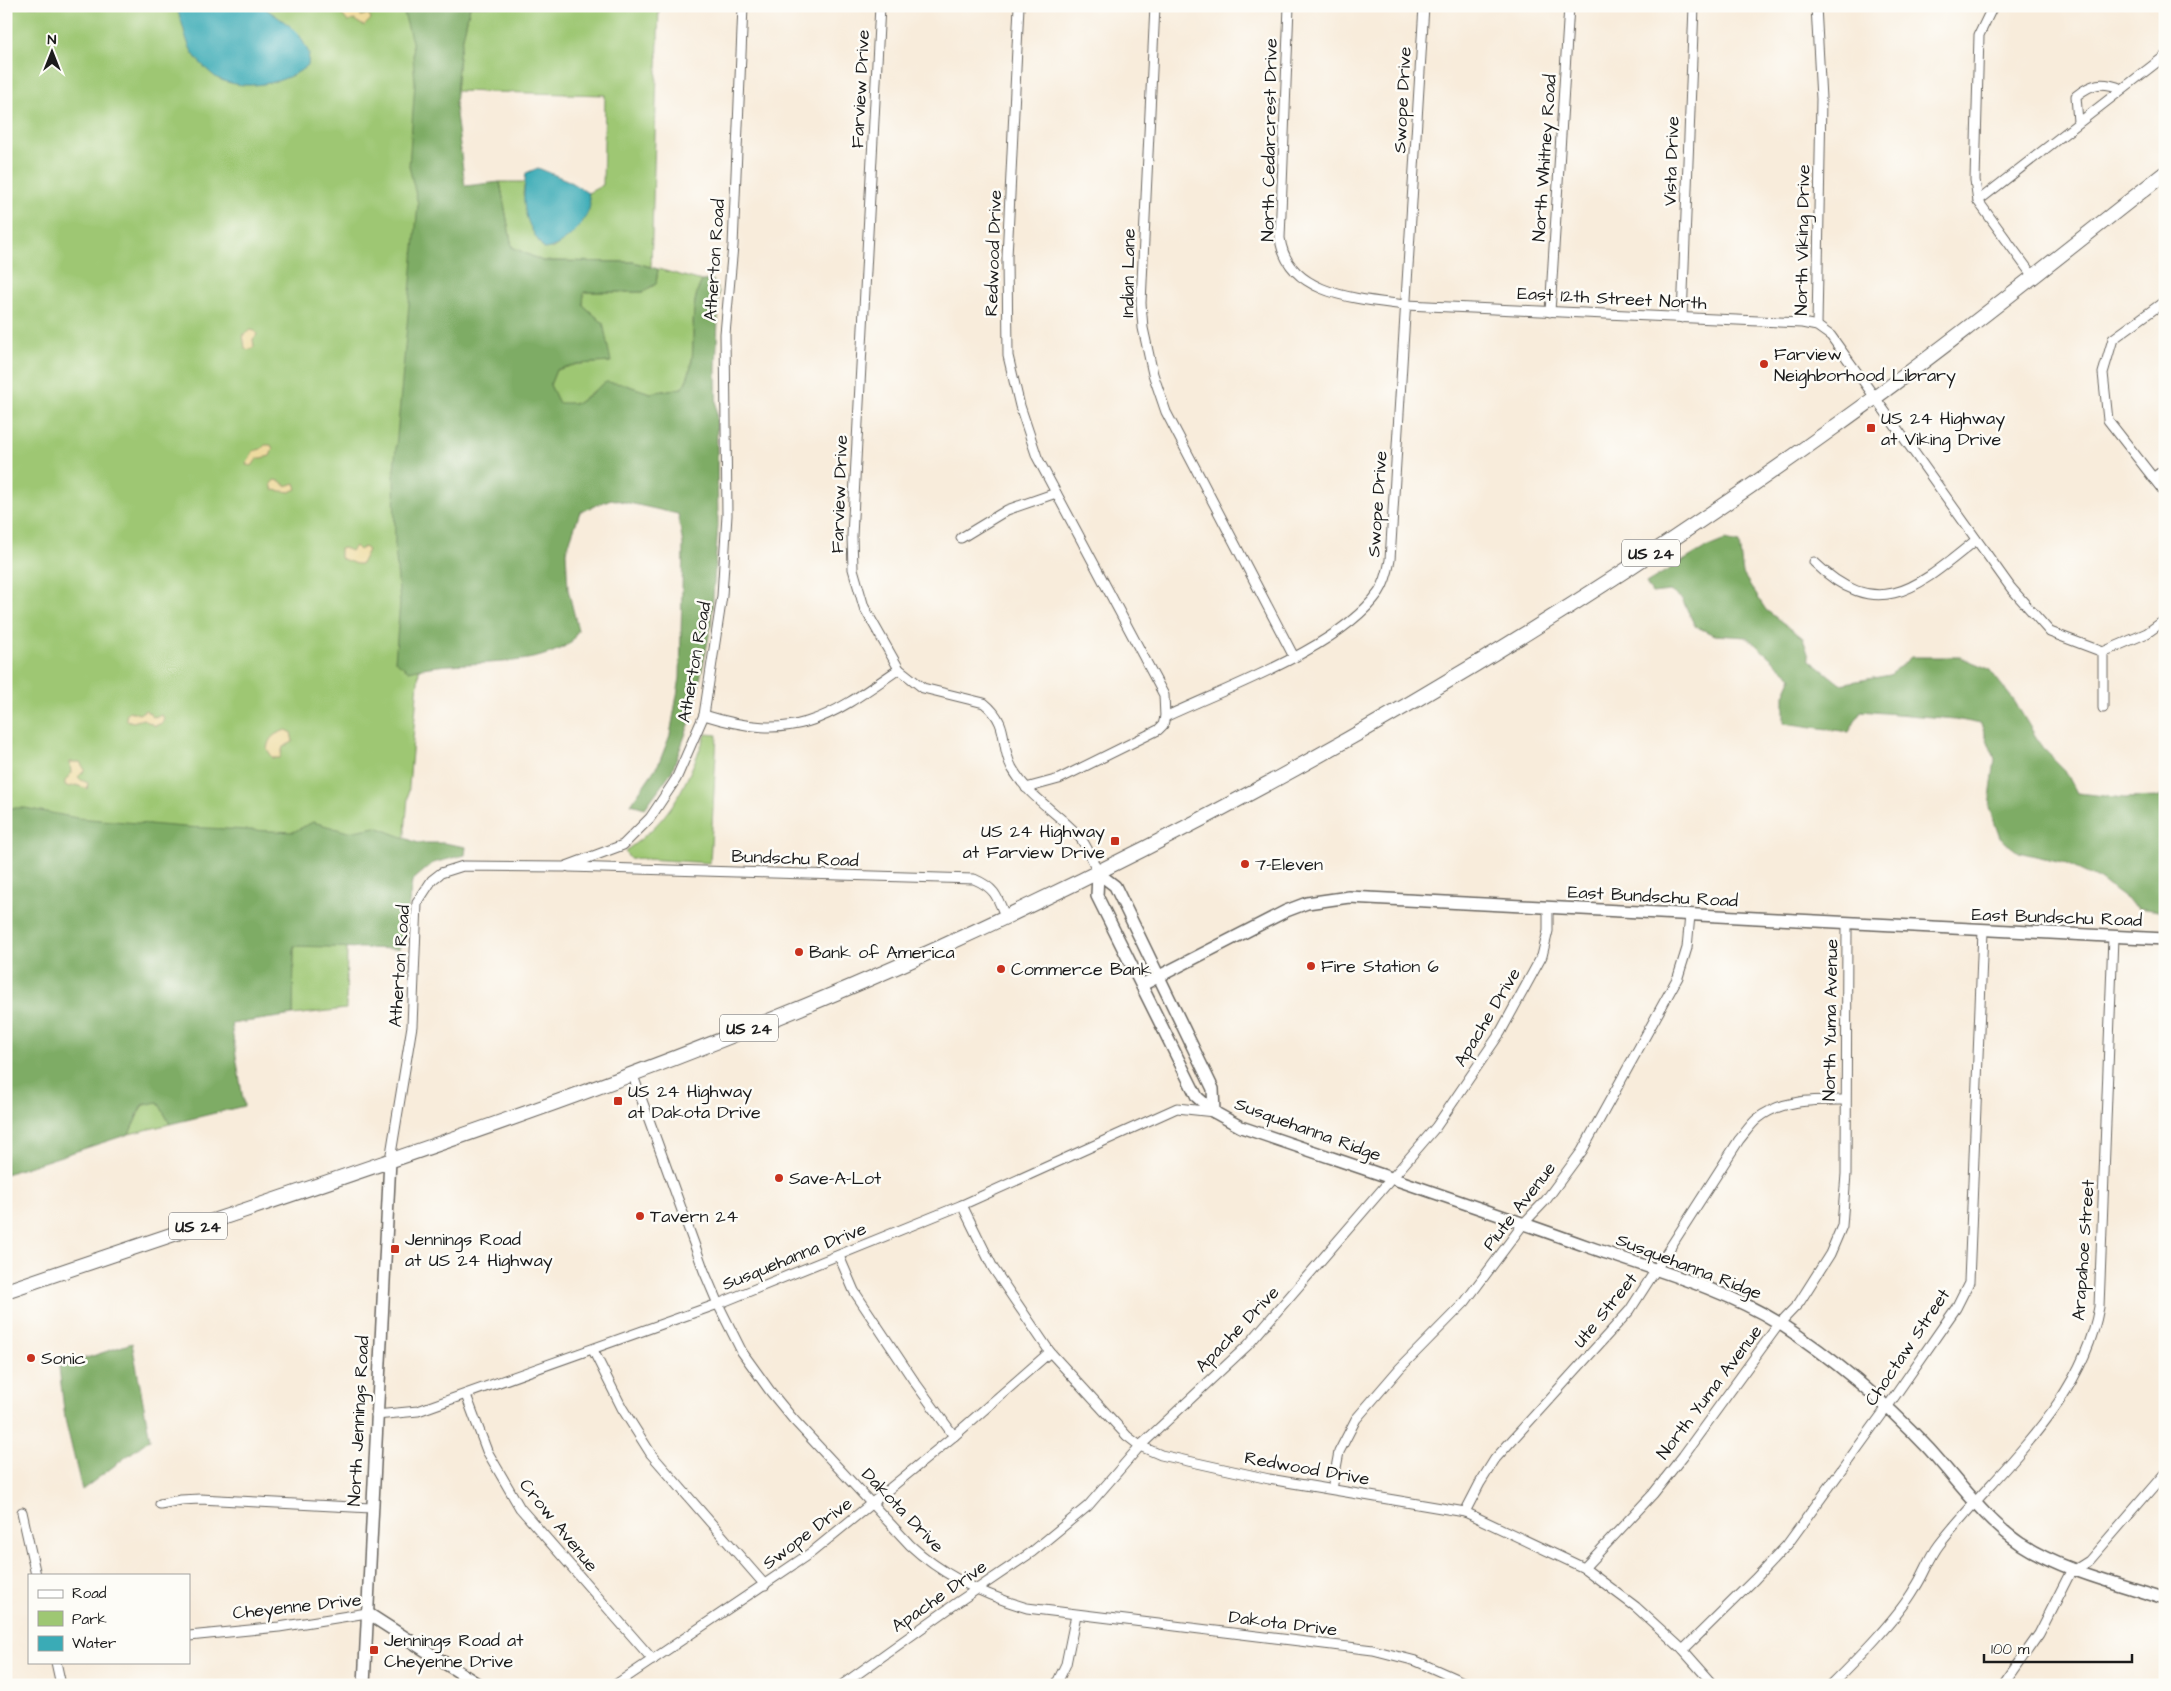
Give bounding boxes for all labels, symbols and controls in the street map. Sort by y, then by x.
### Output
north arrow [28,28,78,78]
street label: Farview Drive [845,29,876,149]
text: N [48,30,57,50]
street label: North Cedarcrest Drive [1255,38,1284,242]
street label: Swope Drive [1387,46,1418,154]
street label: North Whitney Road [1526,73,1564,243]
street label: Vista Drive [1657,115,1686,206]
street label: North Viking Drive [1789,164,1817,316]
street label: Redwood Drive [979,189,1008,317]
street label: Atherton Road [698,198,731,322]
street label: Indian Lane [1115,228,1142,318]
street label: East 12th Street North [1517,281,1707,316]
place label: Farview Neighborhood Library [1774,342,1956,389]
marker: Farview Neighborhood Library [1758,358,1770,370]
place label: US 24 Highway at Viking Drive [1881,406,2005,453]
marker: US 24 Highway at Viking Drive [1865,422,1877,434]
street label: Farview Drive [825,434,854,554]
street label: Swope Drive [1361,450,1394,558]
road number: US 24 [1622,540,1680,566]
street label: Atherton Road [672,600,717,724]
place label: US 24 Highway at Farview Drive [963,819,1105,865]
marker: US 24 Highway at Farview Drive [1109,835,1121,847]
street label: Bundschu Road [731,844,859,873]
place label: 7-Eleven [1255,852,1323,877]
marker: 7-Eleven [1239,858,1251,870]
street label: East Bundschu Road [1567,880,1739,913]
street label: East Bundschu Road [1971,902,2143,933]
street label: Atherton Road [383,904,416,1028]
street label: North Yuma Avenue [1817,938,1844,1101]
place label: Bank of America [809,940,955,965]
marker: Bank of America [793,946,805,958]
place label: Fire Station 6 [1321,954,1439,979]
place label: Commerce Bank [1011,957,1152,982]
marker: Fire Station 6 [1305,960,1317,972]
marker: Commerce Bank [995,963,1007,975]
street label: Apache Drive [1448,963,1527,1071]
road number: US 24 [720,1014,778,1042]
place label: US 24 Highway at Dakota Drive [628,1079,761,1125]
street label: Susquehanna Ridge [1231,1091,1385,1169]
marker: US 24 Highway at Dakota Drive [612,1095,624,1107]
street label: Piute Avenue [1477,1157,1562,1256]
place label: Save-A-Lot [789,1166,882,1191]
marker: Save-A-Lot [773,1172,785,1184]
street label: Arapahoe Street [2066,1178,2101,1321]
place label: Tavern 24 [650,1204,738,1229]
marker: Tavern 24 [634,1210,646,1222]
road number: US 24 [169,1212,227,1240]
street label: Susquehanna Drive [718,1216,870,1297]
place label: Jennings Road at US 24 Highway [405,1227,553,1274]
street label: Susquehanna Ridge [1612,1227,1765,1307]
marker: Jennings Road at US 24 Highway [389,1243,401,1255]
street label: Ute Street [1567,1267,1644,1353]
street label: Apache Drive [1190,1280,1285,1378]
street label: Choctaw Street [1859,1283,1956,1411]
street label: North Yuma Avenue [1651,1320,1768,1465]
street label: North Jennings Road [342,1335,376,1507]
place label: Sonic [41,1346,86,1371]
marker: Sonic [25,1352,37,1364]
street label: Redwood Drive [1242,1445,1372,1492]
street label: Dakota Drive [856,1462,950,1558]
street label: Crow Avenue [513,1474,604,1577]
street label: Swope Drive [757,1491,858,1575]
street label: Apache Drive [887,1554,992,1639]
legend [28,1574,190,1664]
text: Road [72,1583,107,1604]
street label: Cheyenne Drive [231,1587,363,1627]
street label: Dakota Drive [1227,1604,1339,1643]
text: Park [72,1609,107,1630]
place label: Jennings Road at Cheyenne Drive [384,1628,524,1675]
scale bar [1984,1631,2131,1663]
text: Water [72,1633,116,1654]
text: 100 m [1991,1639,2030,1660]
marker: Jennings Road at Cheyenne Drive [368,1644,380,1656]

